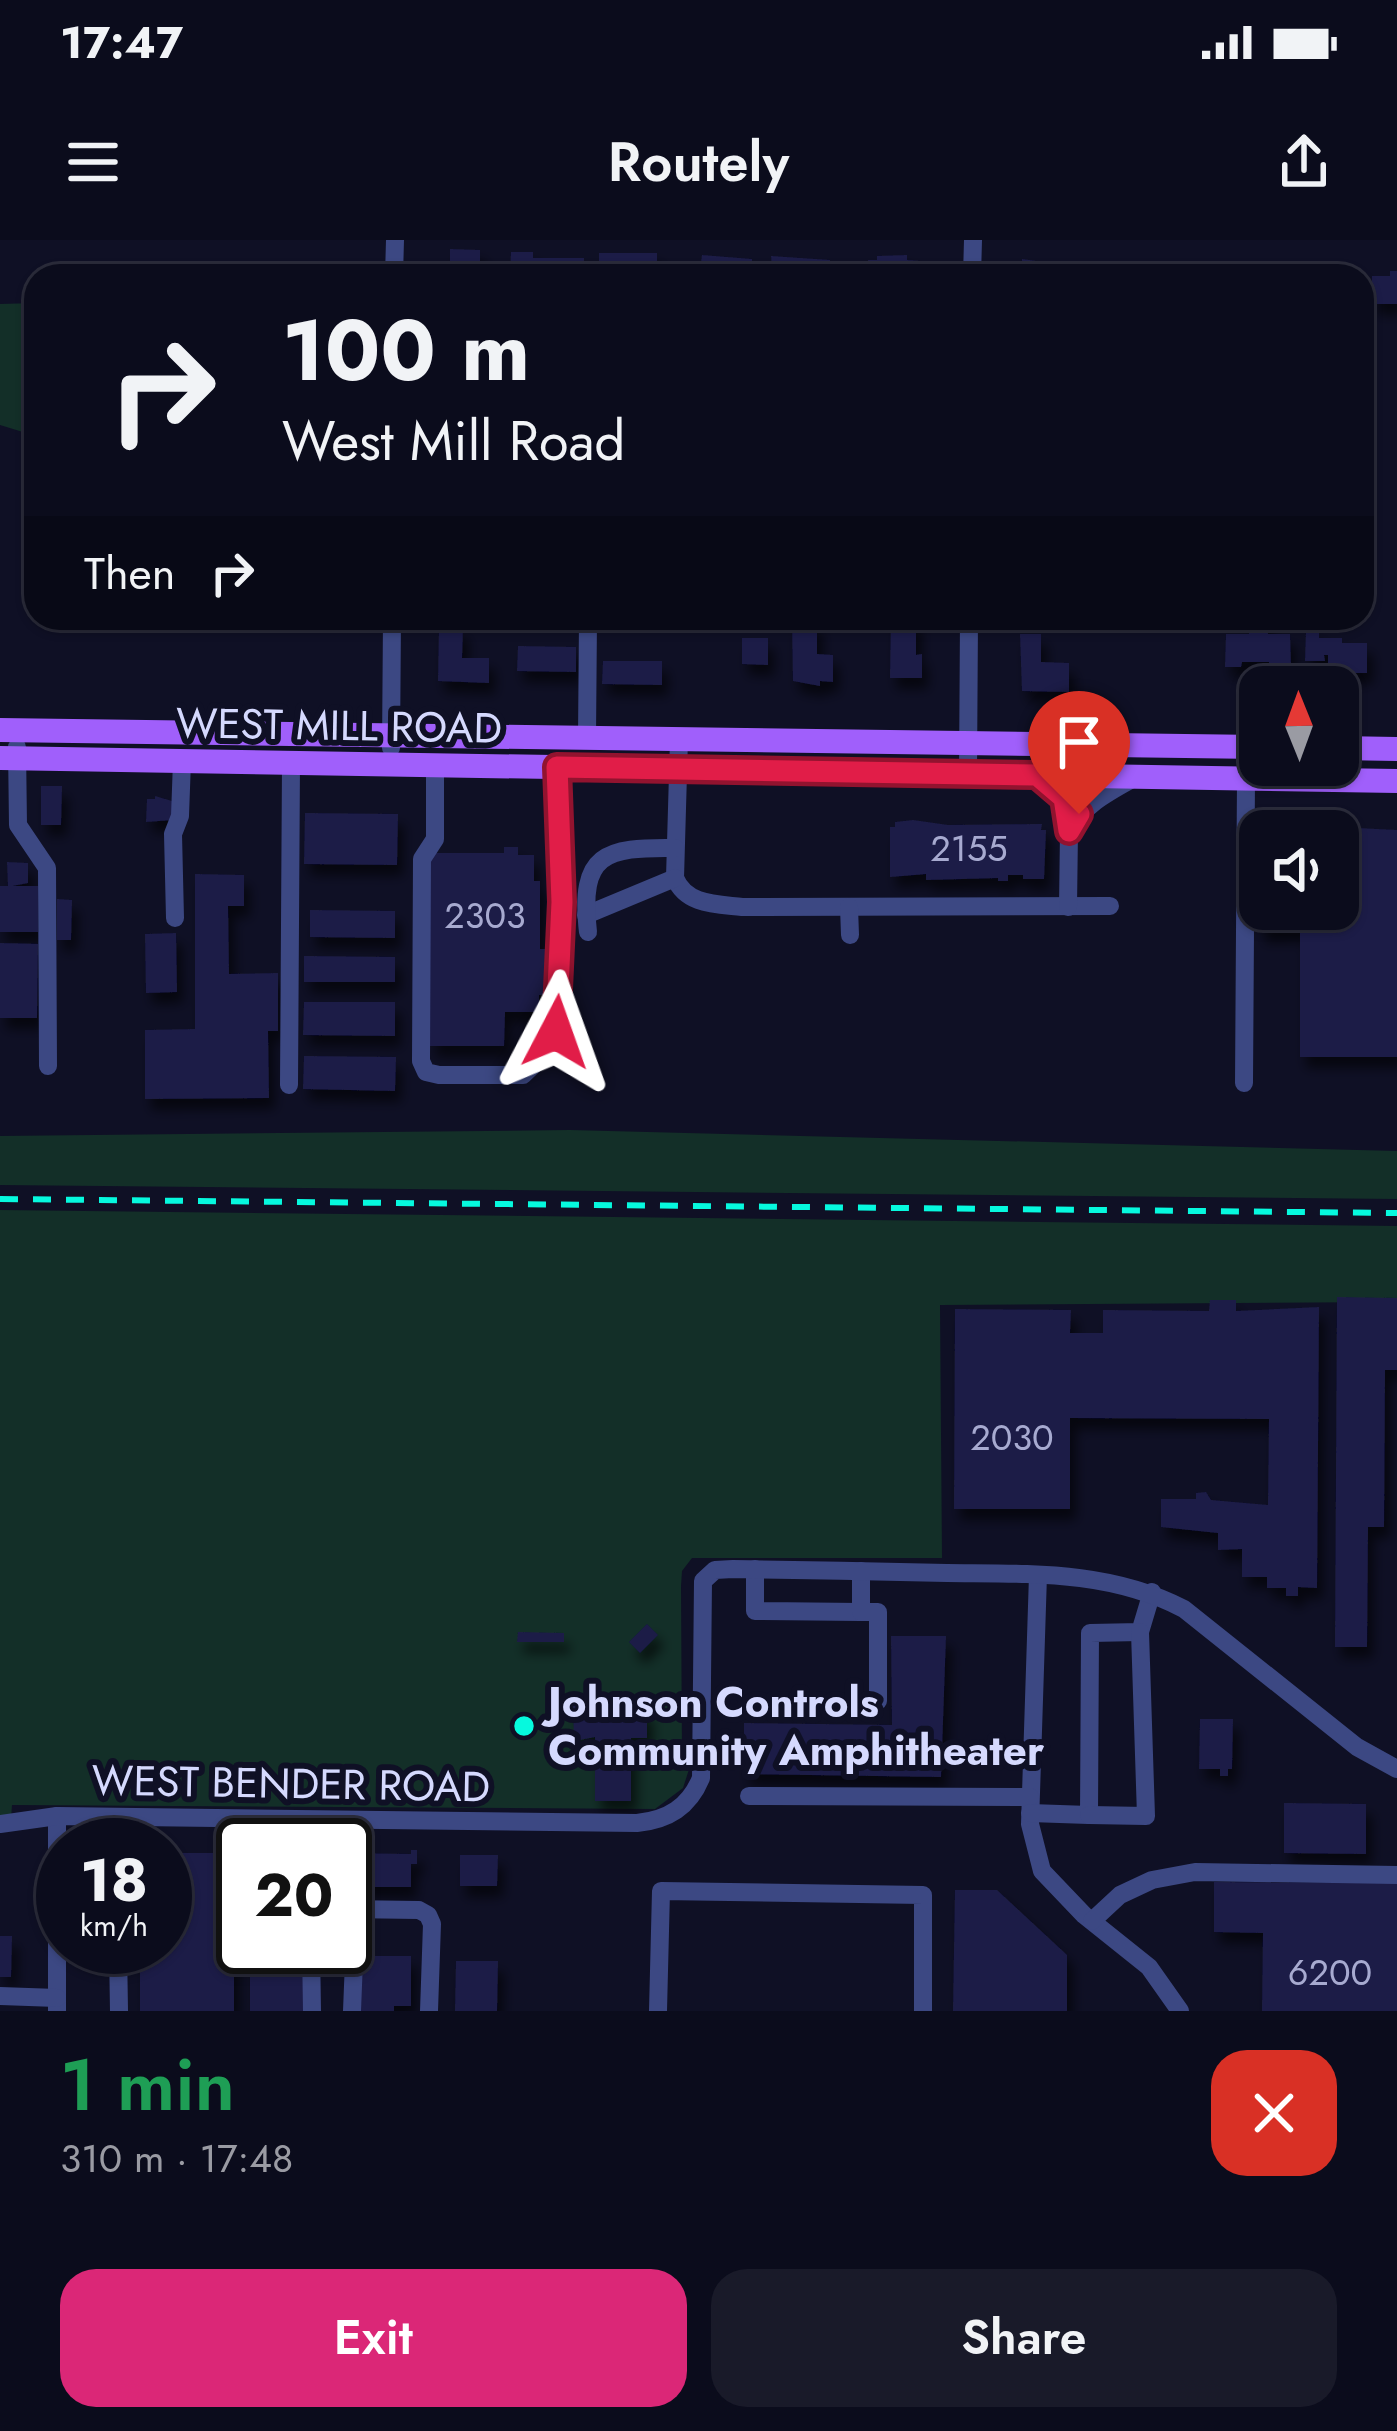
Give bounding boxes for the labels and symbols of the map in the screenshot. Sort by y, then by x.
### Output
north arrow [1239,666,1359,786]
pin [1028,691,1130,814]
street label: WEST MILL ROAD [175,692,503,759]
house number: 2155 [930,822,1008,874]
house number: 2303 [444,889,526,941]
position arrow [493,969,619,1095]
house number: 2030 [970,1411,1054,1463]
place label: Johnson Controls Community Amphitheater [541,1672,1045,1781]
marker: Johnson Controls Community Amphitheater [511,1713,537,1739]
street label: WEST BENDER ROAD [91,1750,491,1817]
speed limit sign: 20 [216,1818,372,1974]
house number: 6200 [1288,1946,1372,1998]

